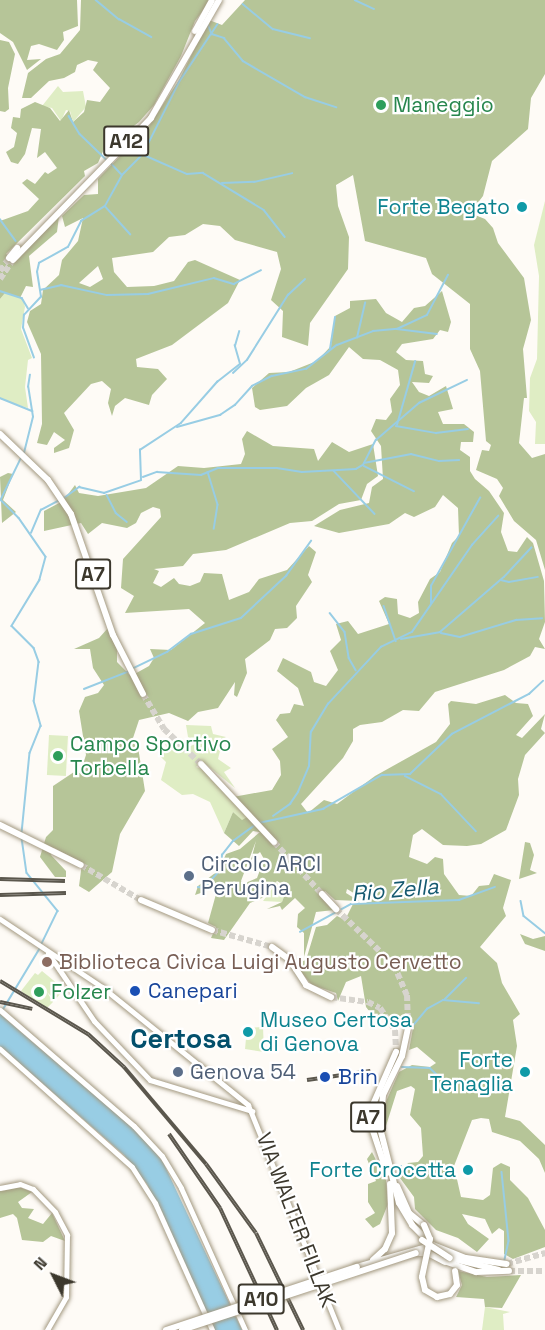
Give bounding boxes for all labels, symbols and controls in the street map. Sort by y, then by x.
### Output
place label: Maneggio [393,92,494,118]
marker: Maneggio [374,98,388,112]
road number: A12 [102,124,150,158]
place label: Forte Begato [377,194,510,220]
marker: Forte Begato [515,200,529,214]
road number: A7 [75,557,111,591]
place label: Campo Sportivo Torbella [70,731,231,781]
marker: Campo Sportivo Torbella [51,749,65,763]
place label: Circolo ARCI Perugina [201,851,321,901]
marker: Circolo ARCI Perugina [182,869,196,883]
water label: Rio Zella [350,873,440,907]
place label: Biblioteca Civica Luigi Augusto Cervetto [59,949,462,975]
marker: Biblioteca Civica Luigi Augusto Cervetto [40,955,54,969]
place label: Canepari [148,978,238,1004]
place label: Folzer [51,979,111,1005]
marker: Canepari [126,982,144,1000]
marker: Folzer [32,985,46,999]
place label: Museo Certosa di Genova [260,1007,412,1057]
district label: Certosa [130,1023,232,1055]
marker: Museo Certosa di Genova [241,1025,255,1039]
place label: Forte Tenaglia [430,1047,513,1097]
place label: Genova 54 [190,1059,296,1085]
place label: Brin [338,1064,378,1090]
marker: Genova 54 [171,1065,185,1079]
marker: Forte Tenaglia [518,1065,532,1079]
marker: Brin [316,1068,334,1086]
road number: A7 [350,1100,386,1134]
street label: VIA WALTER FILLAK [251,1129,341,1311]
place label: Forte Crocetta [309,1157,456,1183]
marker: Forte Crocetta [461,1163,475,1177]
north arrow [24,1246,84,1306]
text: N [29,1253,52,1275]
road number: A10 [237,1282,285,1316]

